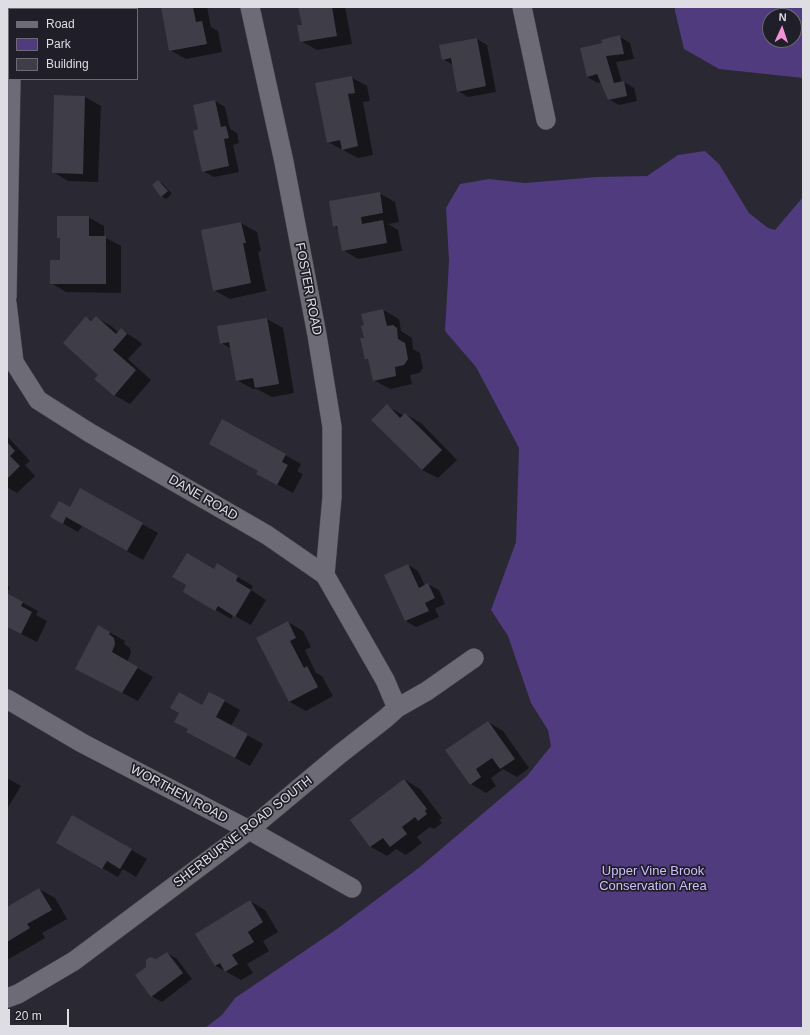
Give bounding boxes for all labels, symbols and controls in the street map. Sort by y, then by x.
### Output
legend [8,8,138,80]
north arrow [762,8,802,48]
text: N [778,11,787,23]
text: Road [46,17,75,31]
text: Park [46,37,71,51]
text: Building [46,57,89,71]
street label: FOSTER ROAD [291,241,325,337]
street label: DANE ROAD [166,472,240,524]
street label: WORTHEN ROAD [128,762,230,826]
street label: SHERBURNE ROAD SOUTH [170,773,316,891]
park label: Upper Vine Brook Conservation Area [599,863,707,894]
scale bar [10,1001,71,1027]
text: 20 m [15,1009,42,1023]

